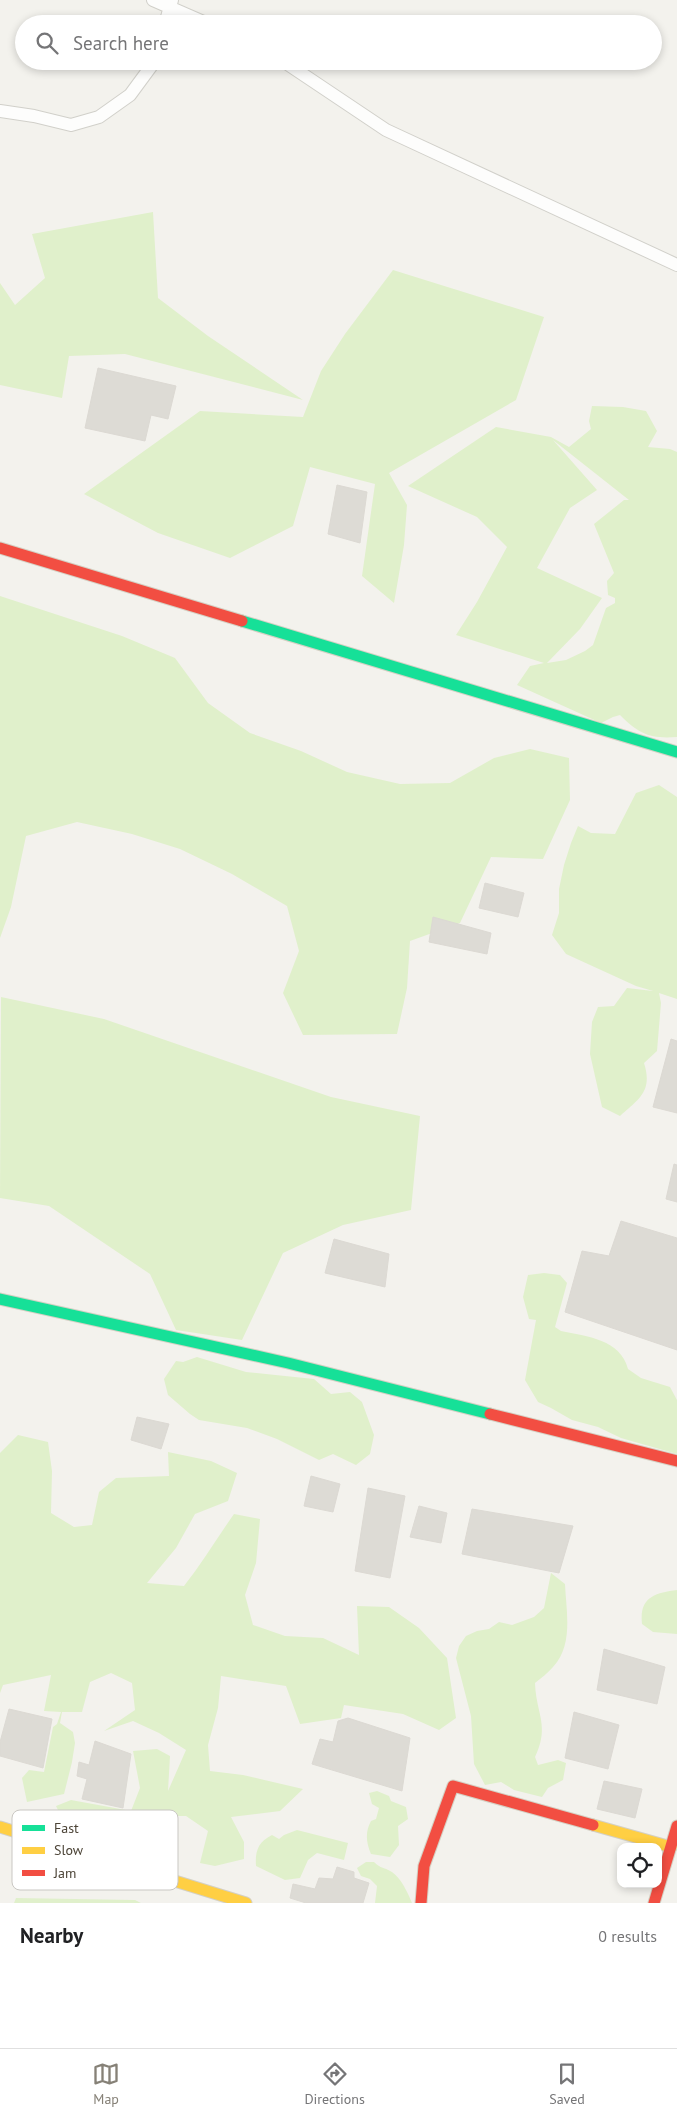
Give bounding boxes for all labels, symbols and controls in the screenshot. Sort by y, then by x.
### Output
search box [15,15,662,70]
icon: search [33,29,61,57]
text: Search here [73,31,169,55]
legend [12,1810,178,1890]
text: Fast [54,1819,79,1837]
text: Slow [54,1841,84,1859]
map controls [617,1843,662,1888]
button: locate [617,1843,662,1888]
text: Jam [53,1864,76,1882]
text: Nearby [20,1922,83,1949]
text: 0 results [598,1926,657,1946]
tab: Map [92,2060,120,2108]
tab: Directions [304,2060,365,2108]
tab: Saved [549,2060,585,2108]

